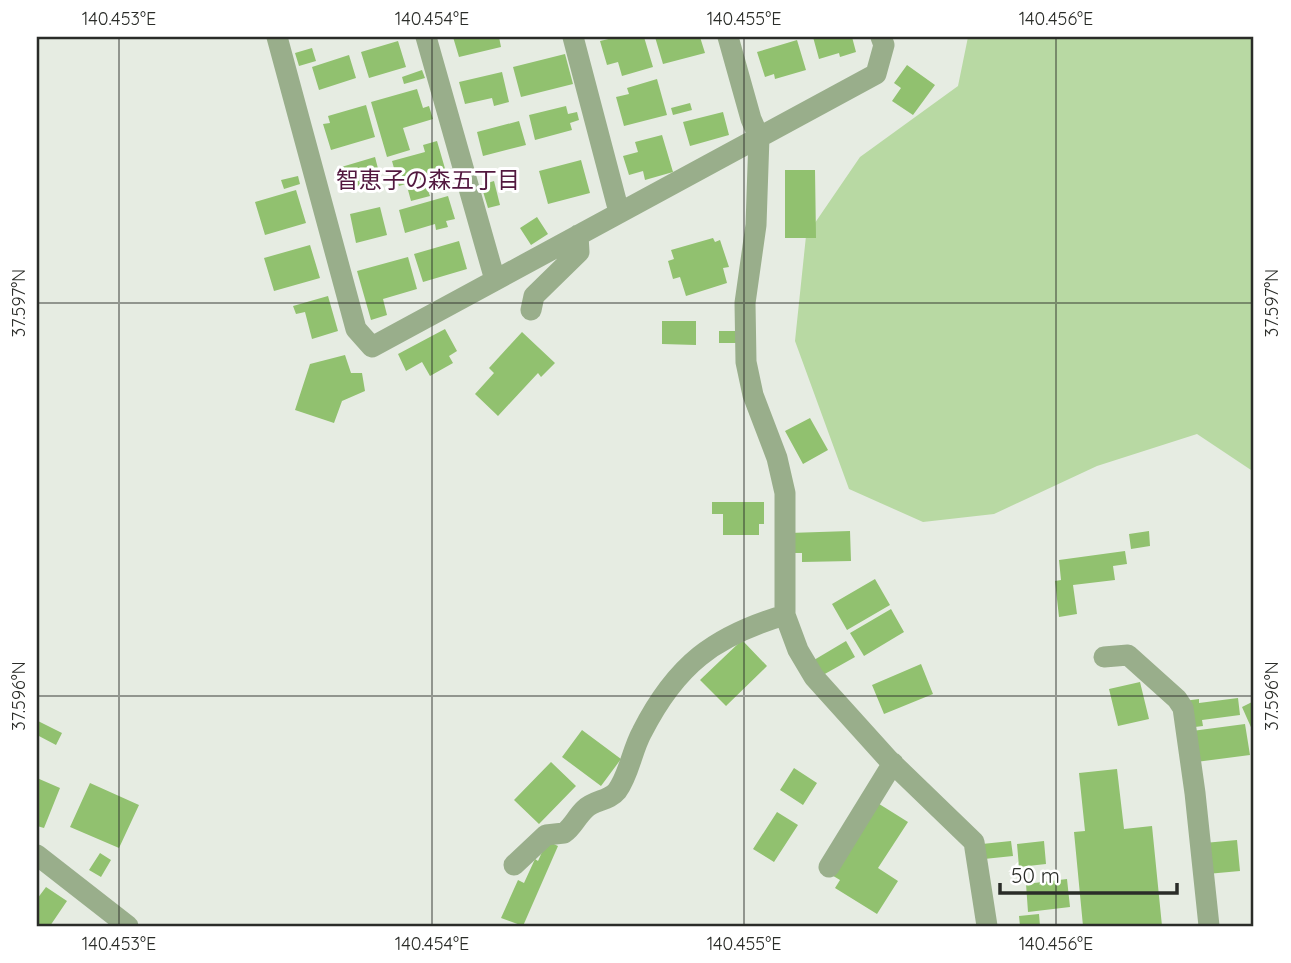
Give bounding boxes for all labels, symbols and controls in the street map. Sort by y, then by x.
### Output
text: 140.453°E [82,7,156,30]
text: 140.454°E [395,7,469,30]
text: 140.455°E [707,7,781,30]
text: 140.456°E [1019,7,1093,30]
district label: 智恵子の森五丁目 [336,165,520,194]
text: 37.597°N [7,269,30,337]
text: 37.597°N [1260,269,1283,337]
text: 37.596°N [7,661,30,731]
text: 37.596°N [1260,661,1283,731]
scale bar [1000,851,1177,895]
text: 50 m [1011,862,1060,888]
text: 140.453°E [82,932,156,955]
text: 140.454°E [395,932,469,955]
text: 140.455°E [707,932,781,955]
text: 140.456°E [1019,932,1093,955]

